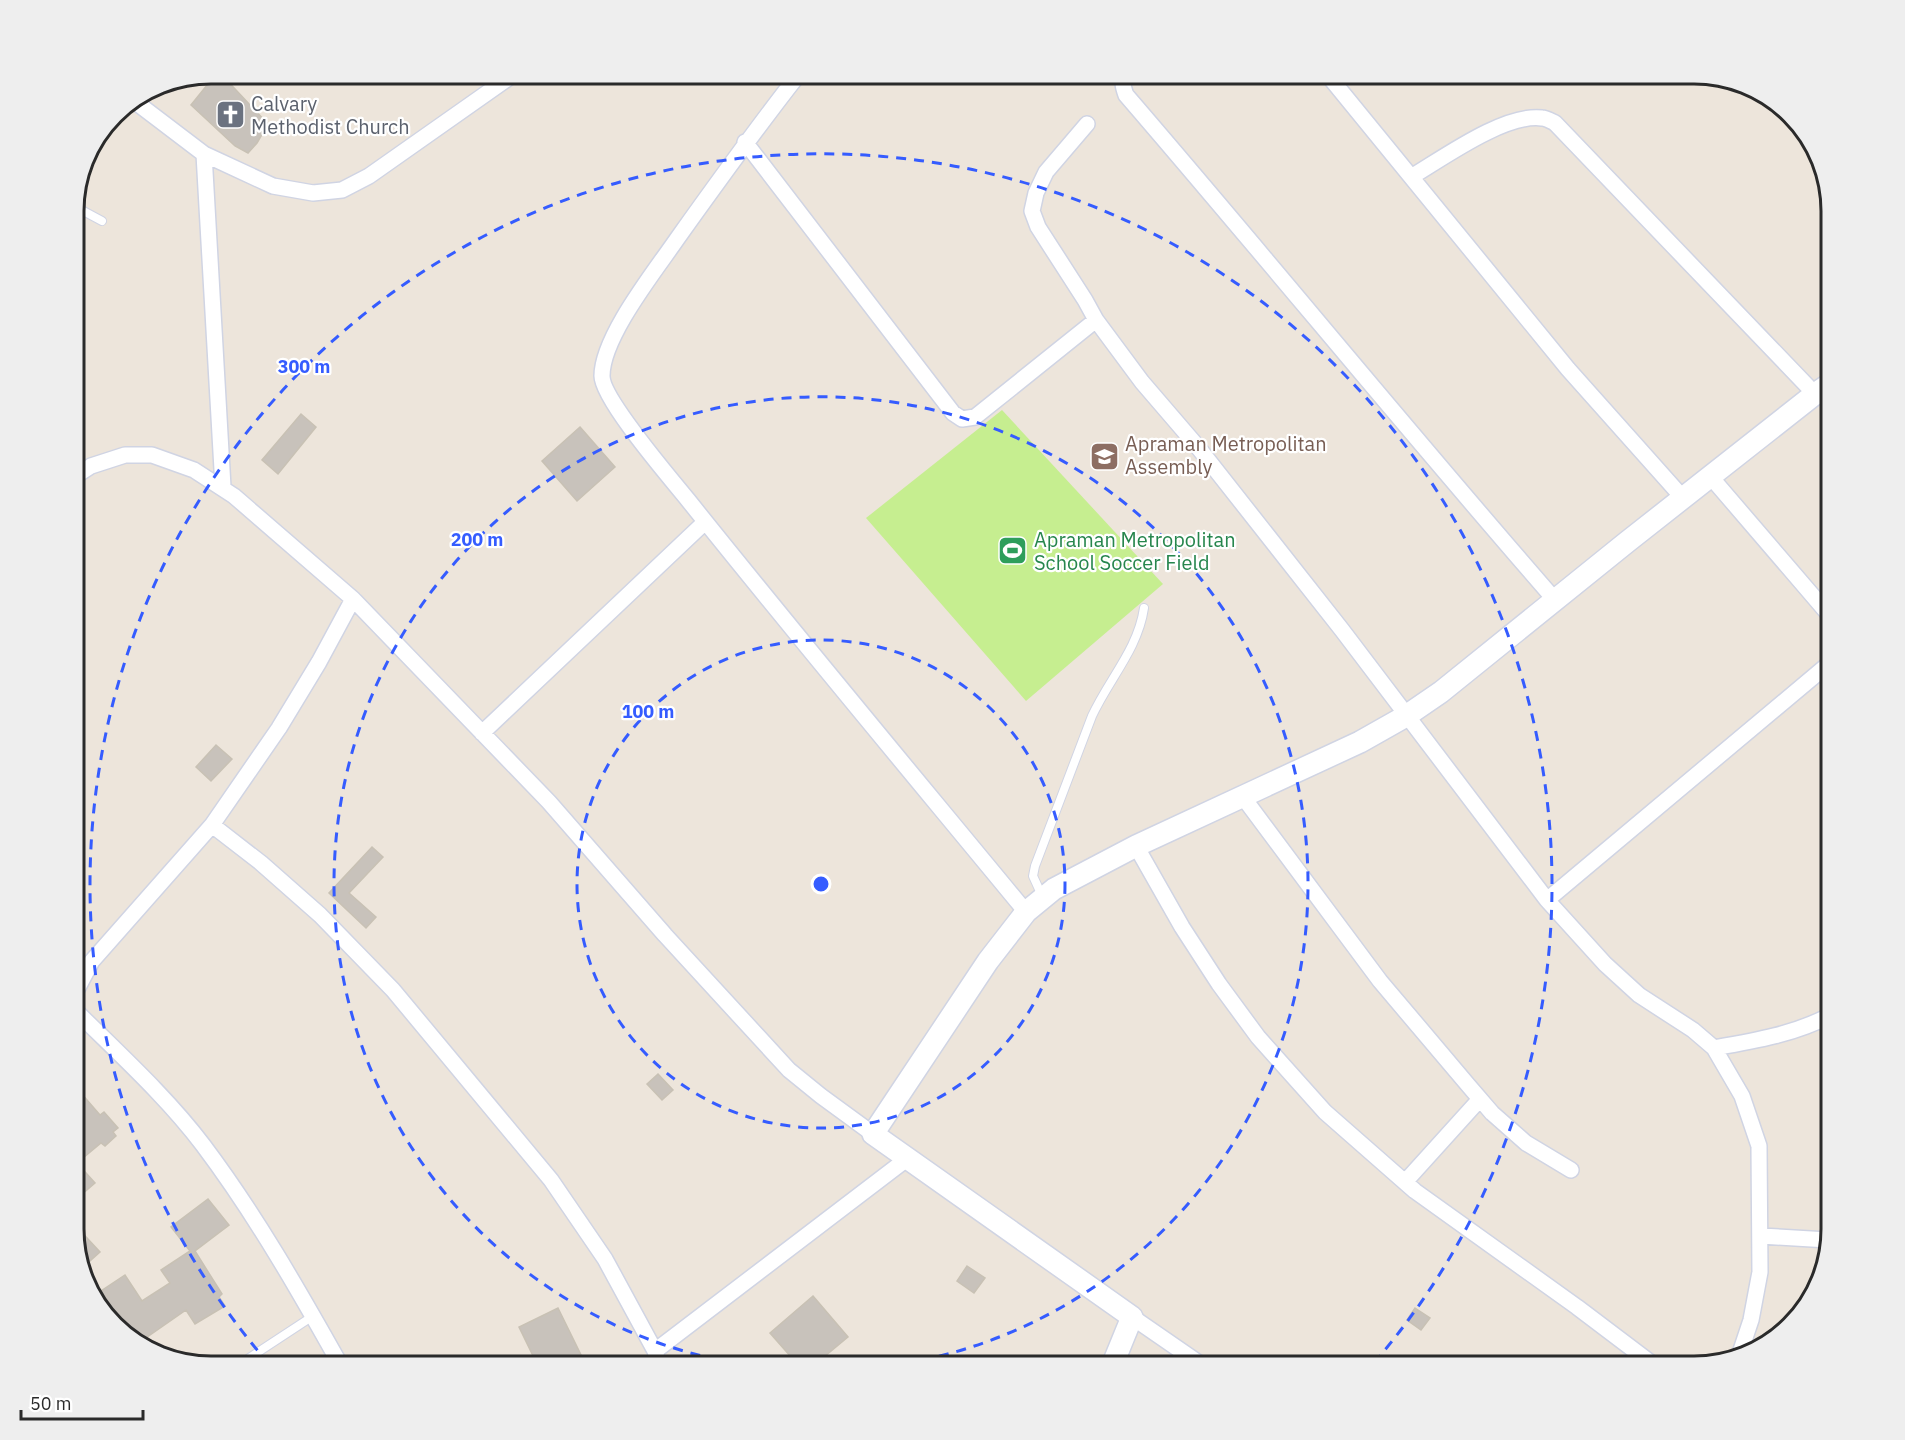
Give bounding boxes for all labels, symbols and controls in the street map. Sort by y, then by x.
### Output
place label: Calvary Methodist Church [251,90,410,140]
church icon: Calvary Methodist Church [214,99,246,131]
text: 300 m [278,355,330,378]
place label: Apraman Metropolitan Assembly [1125,430,1327,480]
school or university icon: Apraman Metropolitan Assembly [1088,440,1120,472]
place label: Apraman Metropolitan School Soccer Field [1034,526,1236,576]
text: 200 m [451,528,503,551]
sports icon: Apraman Metropolitan School Soccer Field [997,535,1029,567]
text: 100 m [622,700,674,723]
centre of rings [811,874,831,894]
scale bar [21,1383,142,1421]
text: 50 m [30,1392,72,1415]

